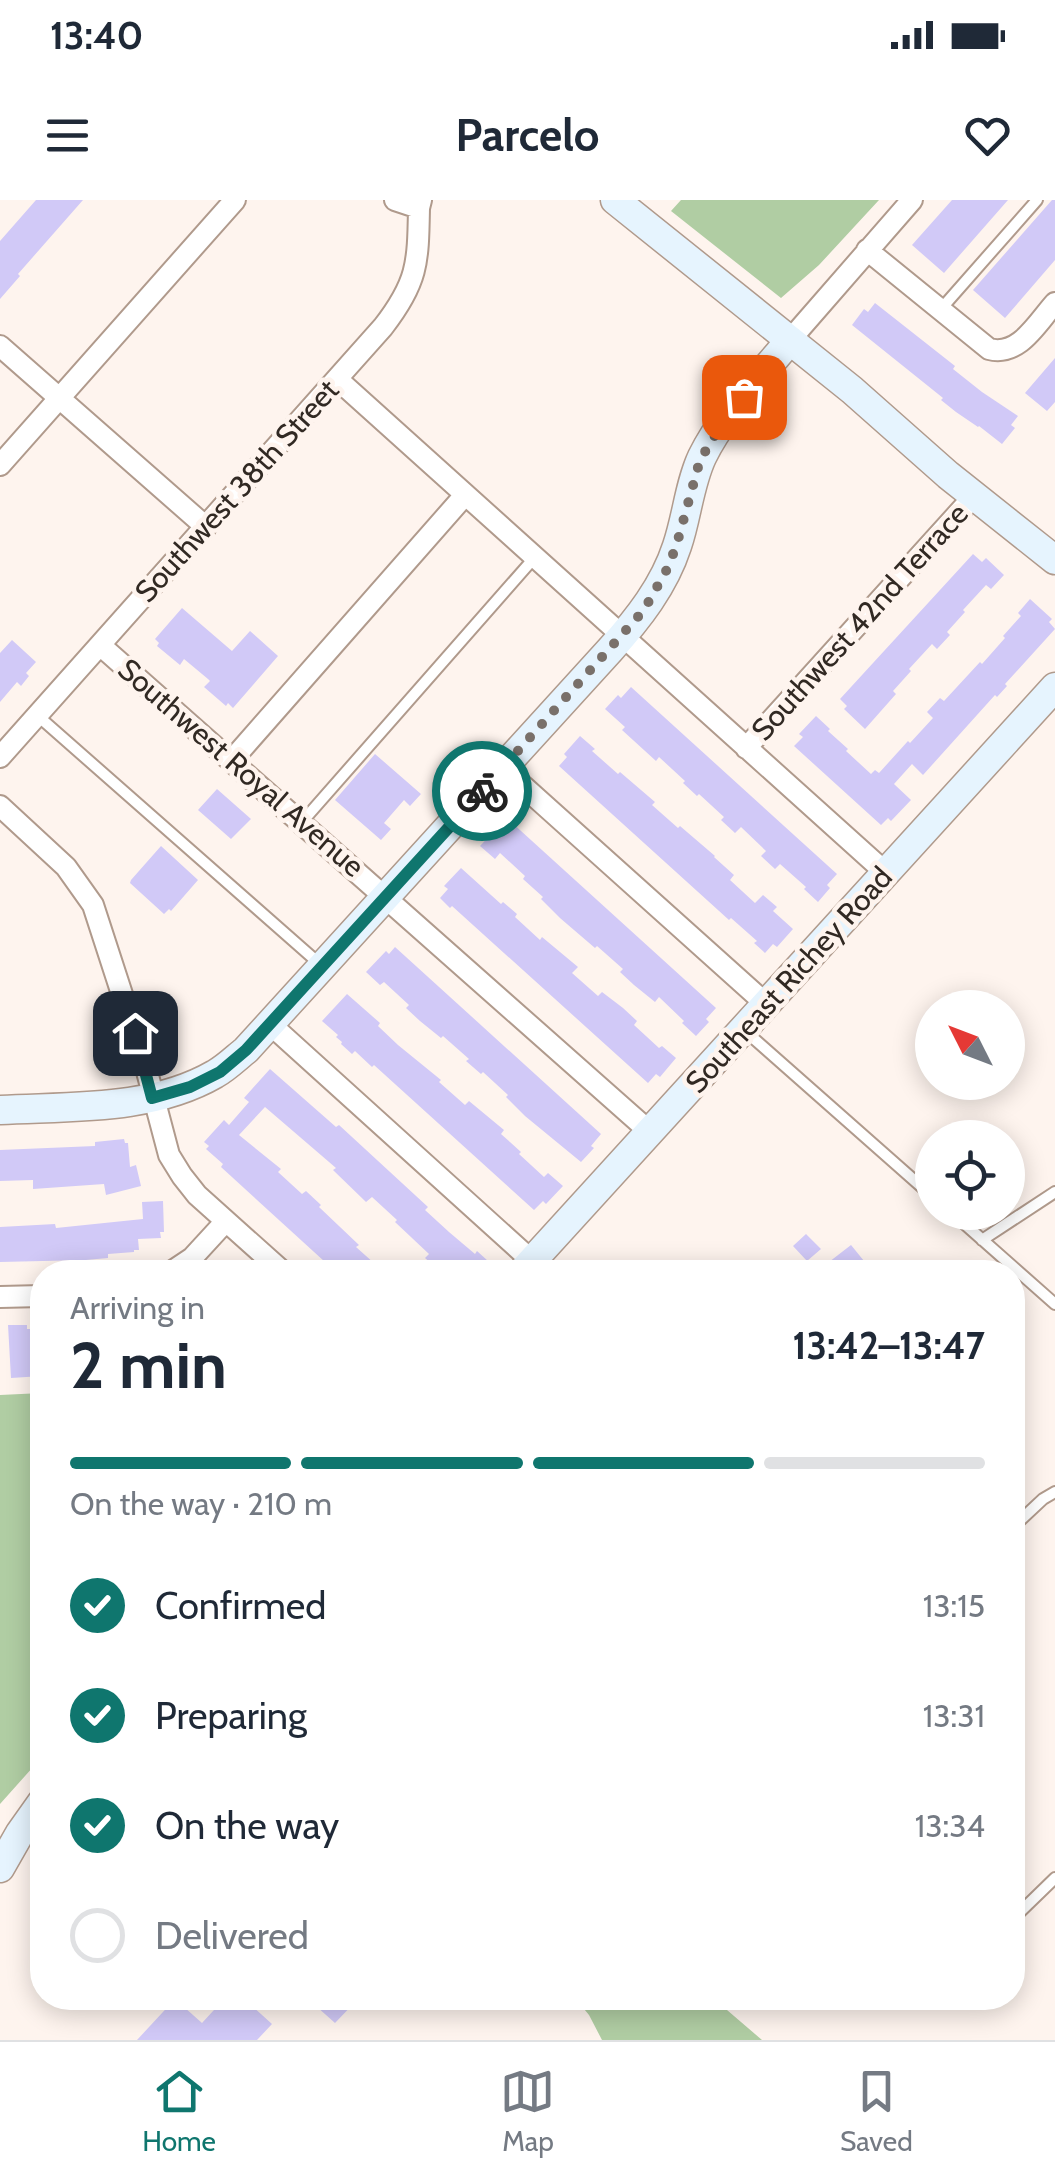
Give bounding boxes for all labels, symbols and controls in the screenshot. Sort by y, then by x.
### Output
text: 13:40 [50,12,143,59]
icon: menu [40,108,95,163]
text: Parcelo [456,108,599,162]
icon: heart [960,108,1015,163]
pin [702,355,787,440]
icon: bag [717,370,772,425]
street label: Southwest 38th Street [127,372,346,610]
street label: Southwest 42nd Terrace [743,495,976,748]
street label: Southwest Royal Avenue [111,651,372,885]
courier [432,741,532,841]
icon: bike [455,764,510,819]
street label: Southeast Richey Road [677,859,900,1100]
north arrow [915,990,1025,1100]
map controls [915,990,1025,1230]
pin [93,991,178,1076]
icon: home [108,1006,163,1061]
button: locate [915,1120,1025,1230]
text: Arriving in [70,1288,205,1327]
text: 13:42–13:47 [792,1322,985,1369]
text: 2 min [70,1325,227,1404]
text: On the way · 210 m [70,1484,332,1523]
icon: check [70,1578,125,1633]
text: Confirmed [155,1582,326,1629]
text: 13:15 [923,1586,985,1625]
icon: check [70,1688,125,1743]
text: Preparing [155,1692,307,1739]
text: 13:31 [923,1696,985,1735]
icon: check [70,1798,125,1853]
text: On the way [155,1802,339,1849]
text: 13:34 [915,1806,985,1845]
text: Delivered [155,1912,309,1959]
tab: Home [142,2064,216,2158]
tab: Map [500,2064,555,2158]
tab: Saved [840,2064,913,2158]

